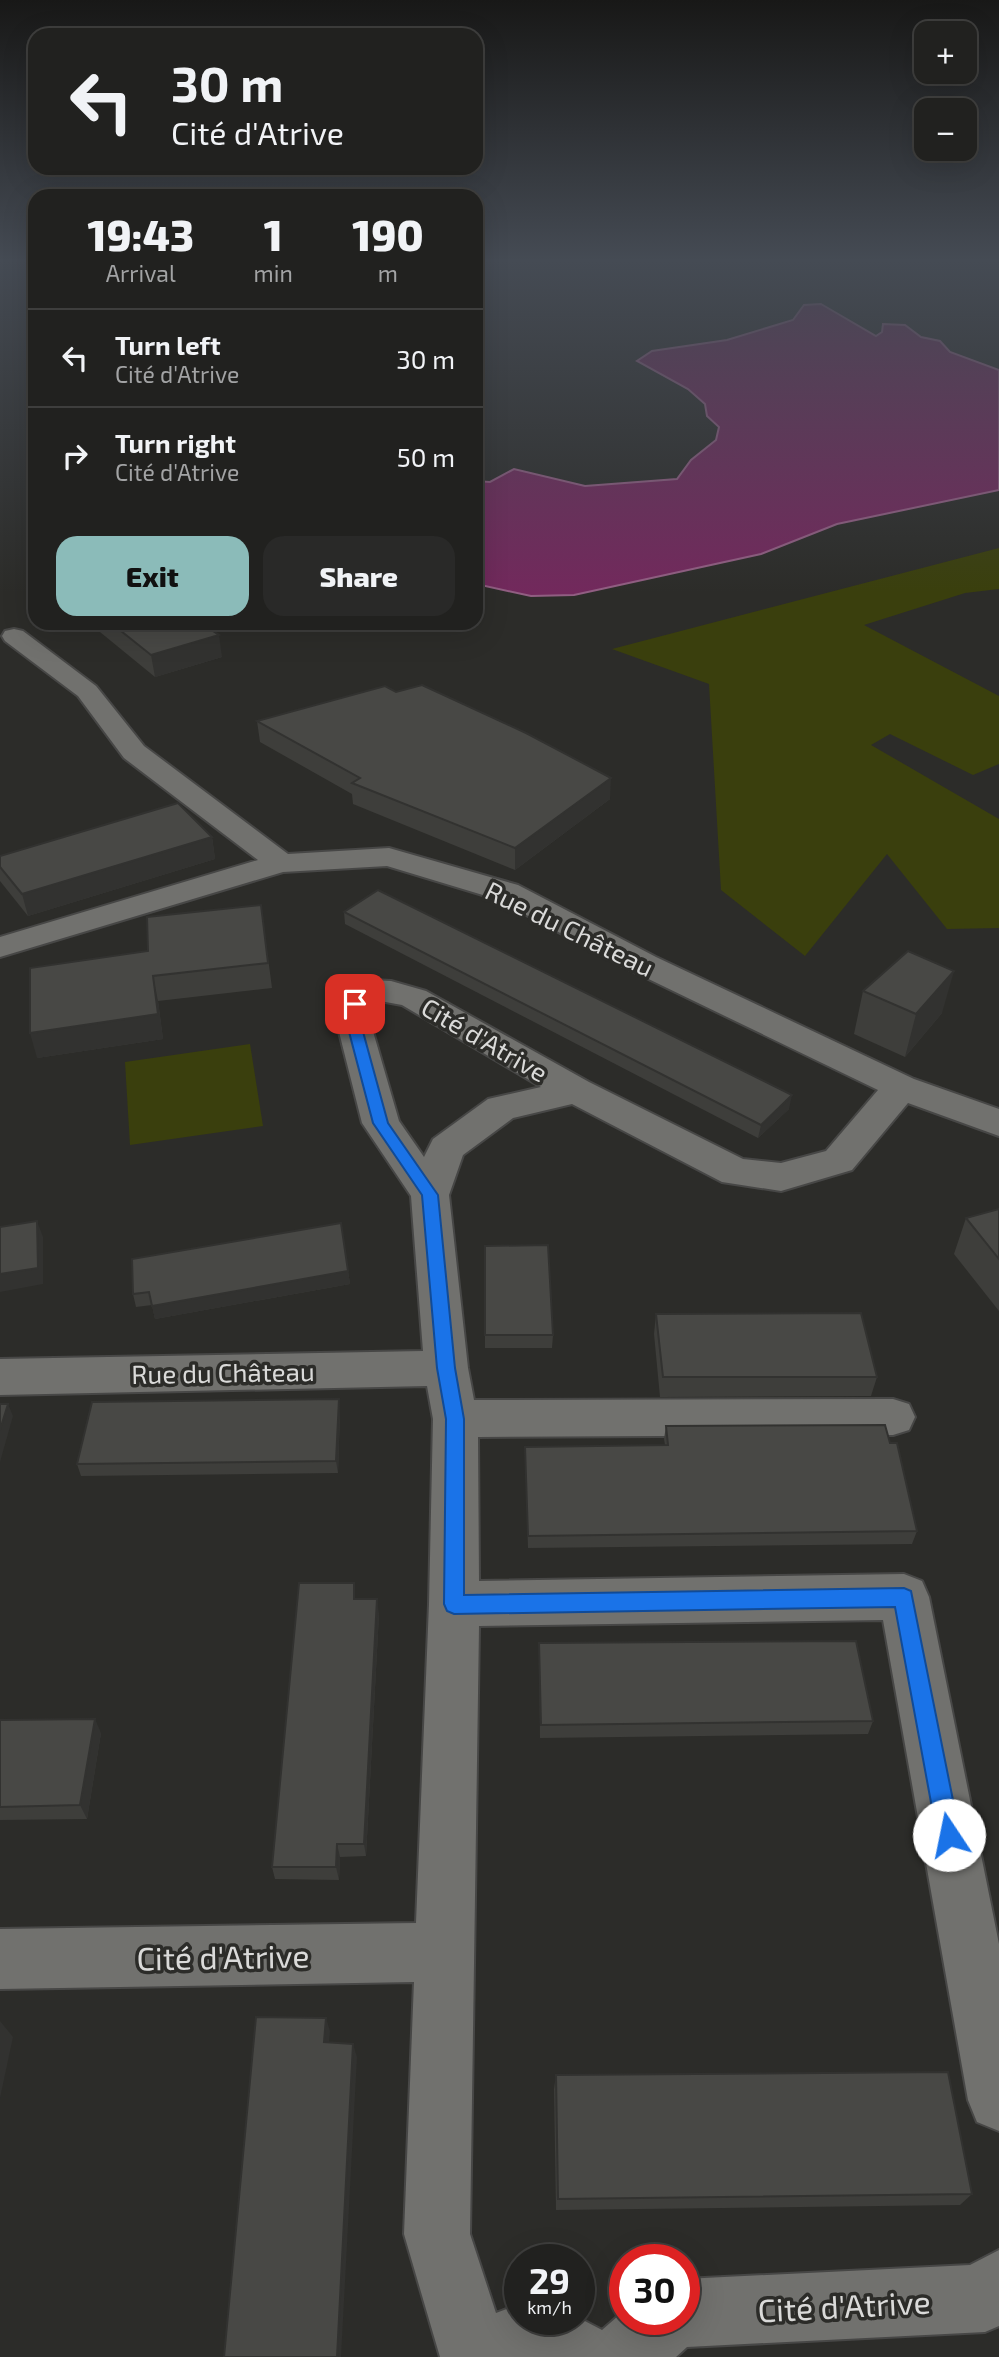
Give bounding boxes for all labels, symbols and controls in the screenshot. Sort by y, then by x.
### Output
map controls [914,21,977,161]
button: + [914,21,977,84]
text: 30 m [171,53,283,112]
icon: left [56,56,147,147]
button: − [914,98,977,161]
text: Cité d'Atrive [171,113,344,151]
text: 19:43 [87,209,194,259]
text: 1 [264,209,283,259]
text: 190 [352,209,424,259]
text: Arrival [106,259,176,287]
text: min [254,259,293,287]
text: m [378,259,398,287]
text: Turn left [115,329,221,360]
icon: left [56,339,94,377]
text: 30 m [396,343,455,374]
text: Cité d'Atrive [115,360,239,388]
text: Turn right [115,427,236,458]
icon: right [56,437,94,475]
text: 50 m [397,441,455,472]
text: Cité d'Atrive [115,458,239,486]
button: Exit [56,536,249,616]
button: Share [263,536,455,616]
street label: Rue du Château [481,874,659,982]
pin [325,974,385,1034]
icon: arrive [336,985,374,1023]
street label: Cité d'Atrive [416,990,554,1088]
street label: Rue du Château [131,1355,315,1389]
position arrow [912,1798,986,1872]
street label: Cité d'Atrive [136,1935,310,1977]
speed limit sign: 30 [609,2244,700,2335]
text: 29 [529,2259,570,2301]
street label: Cité d'Atrive [757,2281,931,2329]
text: km/h [527,2296,572,2318]

